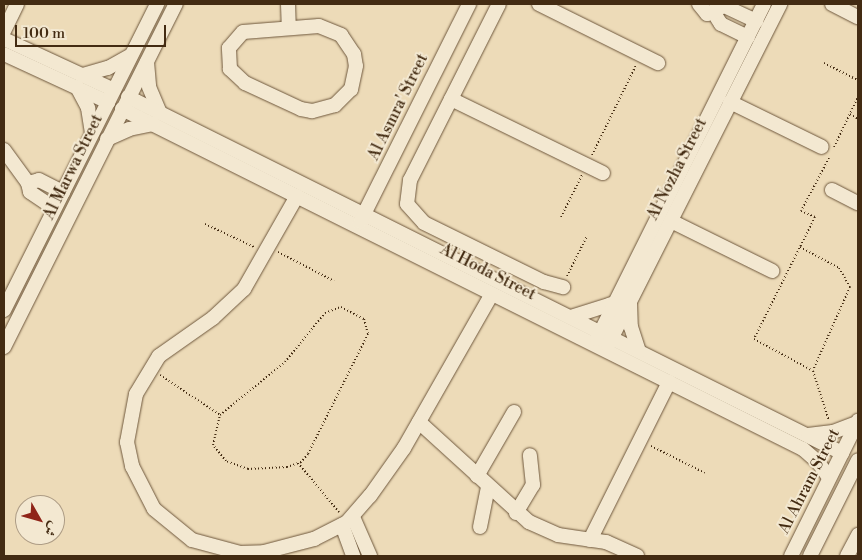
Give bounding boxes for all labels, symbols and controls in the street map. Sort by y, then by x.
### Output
scale bar [18,15,169,47]
text: 100 m [23,24,65,43]
street label: Al Asmra' Street [364,51,432,163]
street label: Al Marwa Street [39,111,107,223]
street label: Al Nozha Street [643,115,711,223]
street label: Al Hoda Street [437,240,539,304]
street label: Al Ahram Street [774,425,844,537]
north arrow [15,495,65,545]
text: ش [40,518,62,540]

